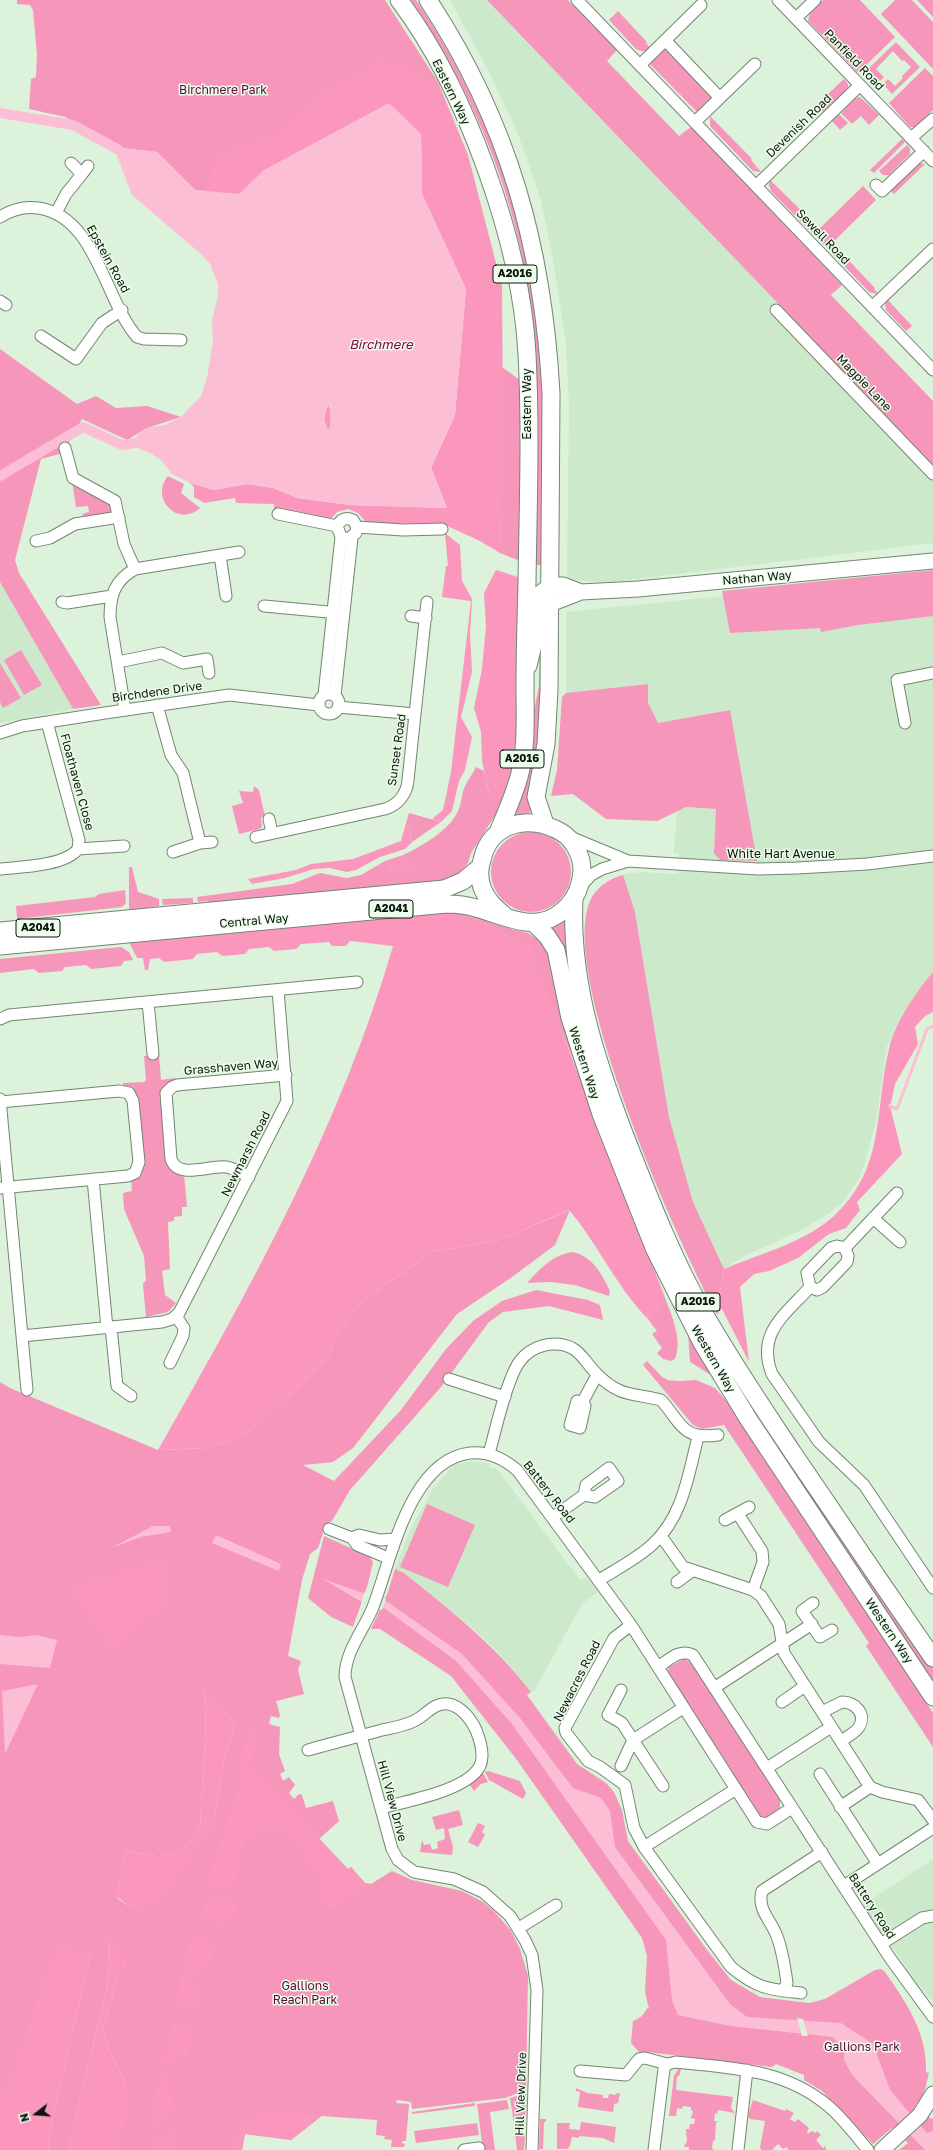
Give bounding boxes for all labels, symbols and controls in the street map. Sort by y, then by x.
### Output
street label: Panfield Road [821,26,887,94]
street label: Eastern Way [429,57,473,127]
park label: Birchmere Park [179,83,267,97]
street label: Devenish Road [763,91,835,161]
street label: Sewell Road [793,206,853,268]
street label: Epstein Road [83,222,133,296]
road number: A2016 [493,265,537,283]
water label: Birchmere [349,337,413,353]
street label: Magpie Lane [833,352,895,414]
street label: Eastern Way [520,368,534,440]
street label: Nathan Way [722,568,792,588]
street label: Birchdene Drive [111,679,203,705]
street label: Sunset Road [385,713,409,787]
street label: Floathaven Close [57,732,97,832]
road number: A2016 [500,750,544,768]
street label: White Hart Avenue [727,847,835,861]
road number: A2041 [369,900,413,918]
street label: Central Way [219,911,289,931]
road number: A2041 [16,919,60,937]
street label: Western Way [565,1025,603,1101]
street label: Grasshaven Way [183,1056,279,1078]
street label: Newmarsh Road [218,1109,274,1199]
road number: A2016 [676,1293,720,1311]
street label: Western Way [688,1323,738,1395]
street label: Battery Road [520,1458,578,1526]
street label: Western Way [862,1596,916,1666]
street label: Newacres Road [550,1638,604,1724]
street label: Hill View Drive [374,1759,410,1843]
street label: Battery Road [845,1871,899,1941]
park label: Gallions Reach Park [273,1979,337,2007]
park label: Gallions Park [824,2040,900,2054]
street label: Hill View Drive [512,2052,530,2136]
north arrow [16,2094,56,2134]
text: N [17,2112,31,2124]

